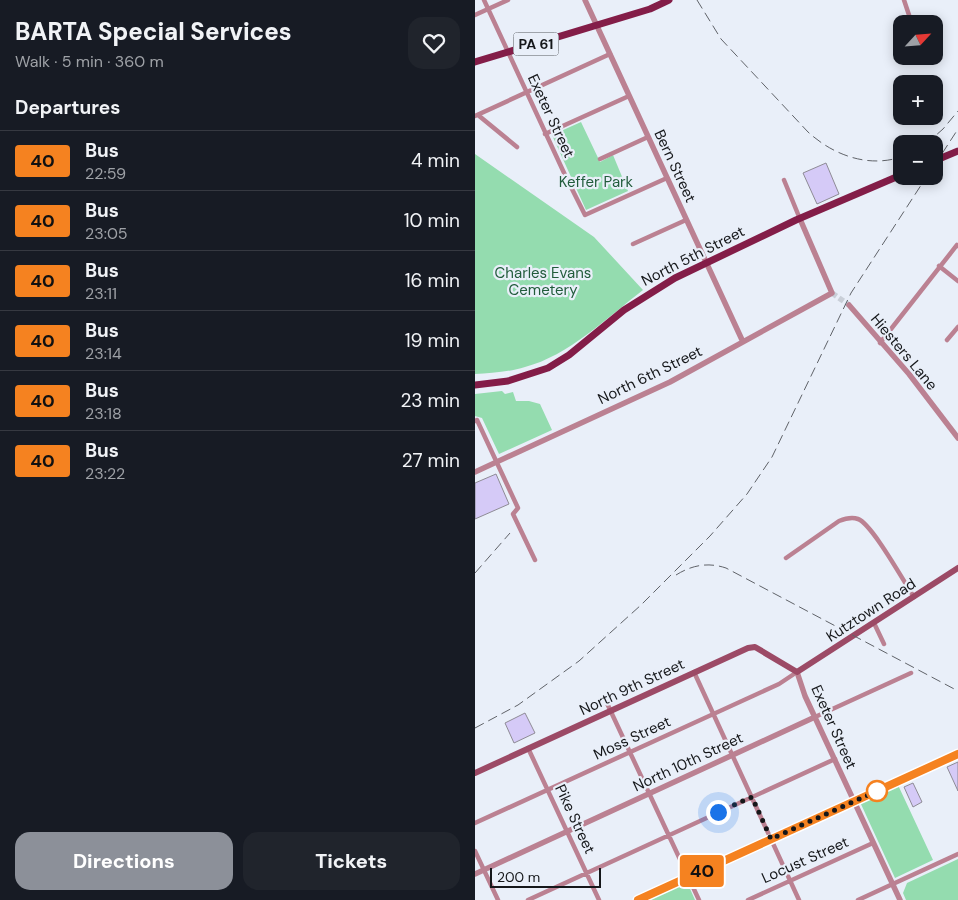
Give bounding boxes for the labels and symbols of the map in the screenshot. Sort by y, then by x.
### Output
north arrow [893,15,943,65]
road number: PA 61 [513,33,559,56]
street label: Exeter Street [523,71,579,161]
street label: Bern Street [649,126,701,206]
park label: Keffer Park [559,172,634,192]
street label: North 5th Street [638,221,748,291]
park label: Charles Evans Cemetery [495,263,591,300]
street label: Hiesters Lane [866,310,942,394]
street label: North 6th Street [595,341,706,409]
street label: Kutztown Road [822,574,920,646]
street label: North 9th Street [576,654,688,720]
street label: Exeter Street [807,682,862,772]
street label: Moss Street [590,711,674,765]
street label: North 10th Street [630,728,746,796]
unlabelled marker [866,780,888,802]
street label: Pike Street [550,781,600,857]
your location [706,800,731,825]
street label: Locust Street [758,832,852,888]
line badge: 40 [679,855,725,887]
scale bar [490,865,601,888]

